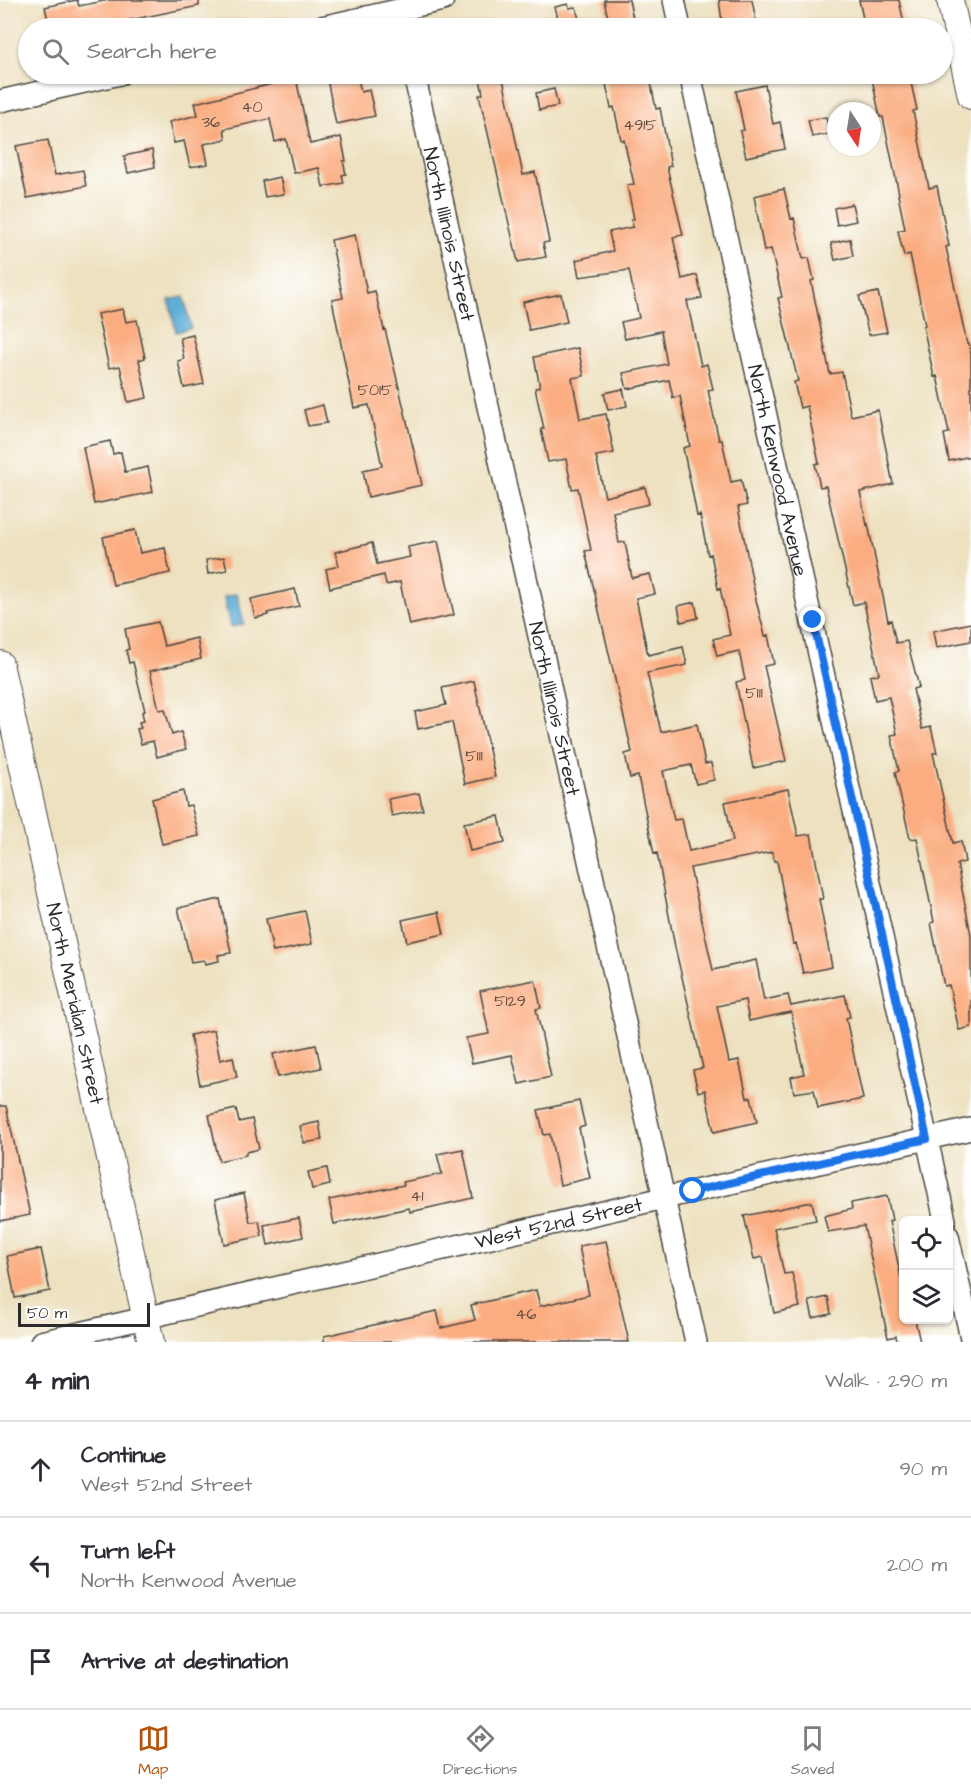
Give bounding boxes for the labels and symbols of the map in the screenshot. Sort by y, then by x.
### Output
house number: 40 [242,96,262,118]
north arrow [827,102,881,156]
house number: 36 [202,111,220,133]
house number: 4915 [623,114,657,136]
street label: North Illinois Street [416,145,482,324]
street label: North Kenwood Avenue [740,362,814,579]
house number: 5015 [358,379,393,401]
route end [799,606,825,632]
street label: North Illinois Street [521,619,587,798]
house number: 5111 [745,682,763,704]
house number: 5111 [465,745,483,767]
street label: North Meridian Street [39,901,111,1107]
house number: 5129 [494,990,526,1012]
route start [679,1177,705,1203]
house number: 41 [411,1185,423,1207]
street label: West 52nd Street [472,1190,645,1256]
scale bar [18,1300,150,1328]
house number: 46 [516,1303,536,1325]

